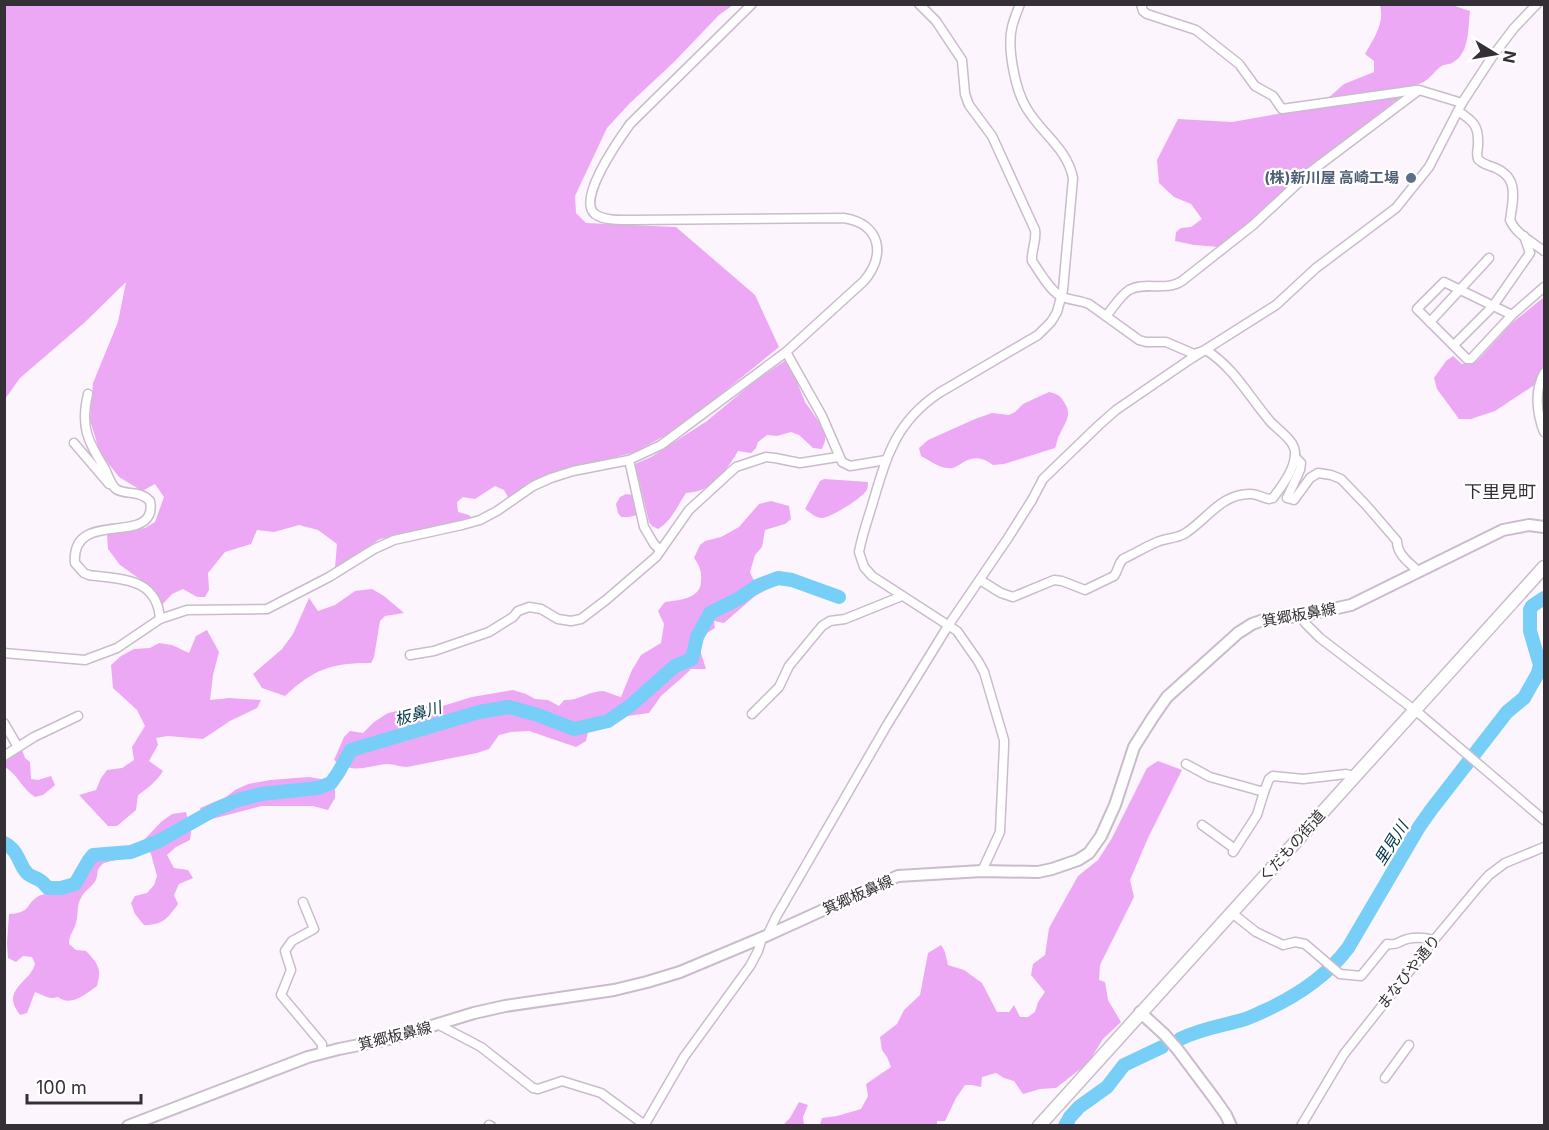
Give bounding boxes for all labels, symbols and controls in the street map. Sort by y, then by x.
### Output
north arrow [1465,24,1525,84]
text: N [1499,49,1521,65]
place label: (株)新川屋 高崎工場 [1264,168,1399,187]
marker: (株)新川屋 高崎工場 [1404,171,1418,185]
district label: 下里見町 [1464,481,1536,502]
street label: 箕郷板鼻線 [1260,599,1338,630]
water label: 板鼻川 [392,696,446,729]
street label: くだもの街道 [1254,806,1329,885]
water label: 里見川 [1370,816,1413,869]
street label: 箕郷板鼻線 [820,871,896,918]
street label: まなびや通り [1373,931,1444,1013]
street label: 箕郷板鼻線 [356,1017,434,1054]
scale bar [27,1067,141,1105]
text: 100 m [36,1077,87,1098]

